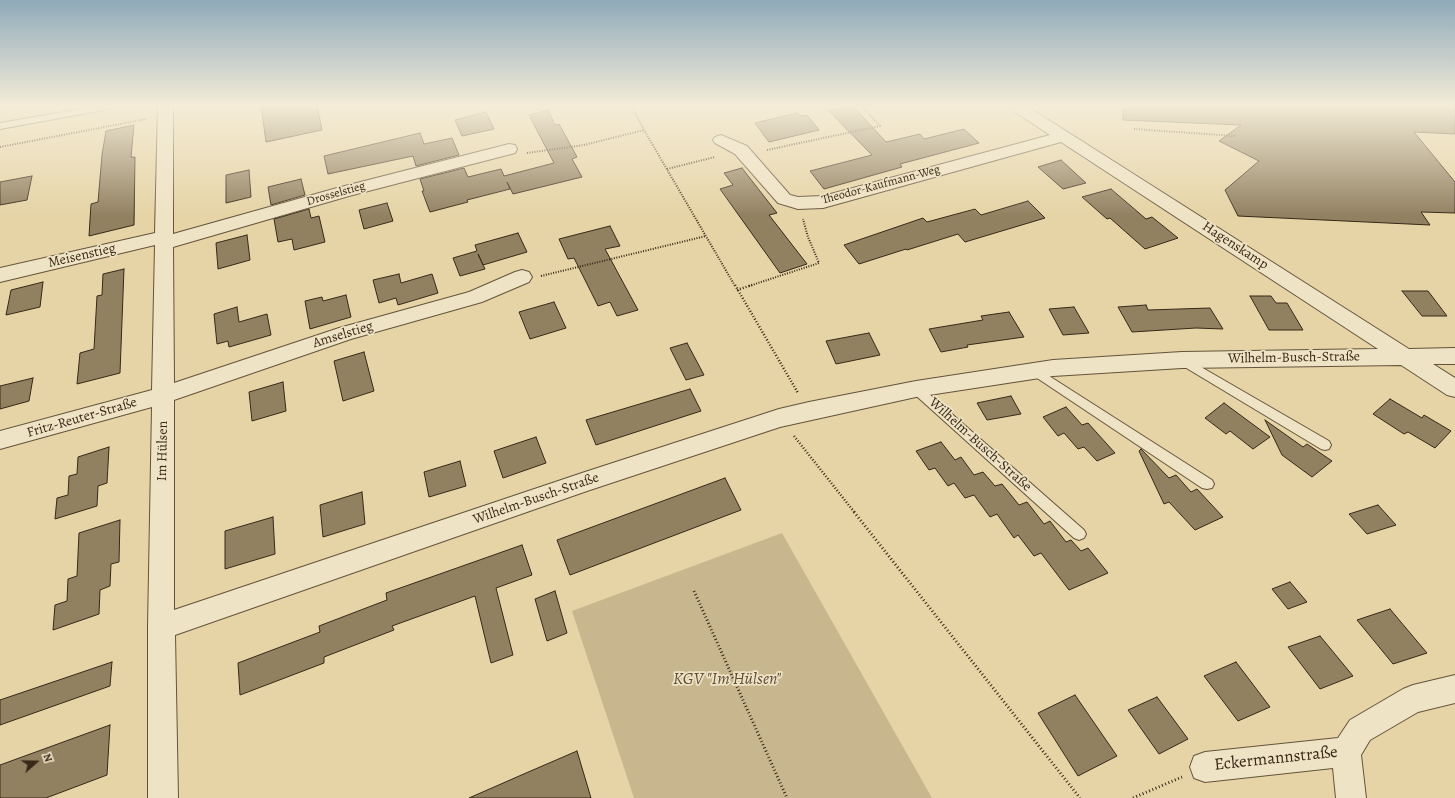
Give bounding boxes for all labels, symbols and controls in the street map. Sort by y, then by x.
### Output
street label: Theodor-Kaufmann-Weg [820,162,942,208]
street label: Drosselstieg [305,179,367,209]
street label: Hagenskamp [1199,218,1271,274]
street label: Meisenstieg [47,240,117,272]
street label: Amselstieg [311,318,375,352]
street label: Wilhelm-Busch-Straße [1228,348,1360,368]
street label: Fritz-Reuter-Straße [25,394,139,442]
street label: Wilhelm-Busch-Straße [925,395,1035,495]
street label: Im Hülsen [154,421,172,481]
street label: Wilhelm-Busch-Straße [471,470,601,528]
park label: KGV "Im Hülsen" [673,670,781,690]
north arrow [16,742,56,782]
street label: Eckermannstraße [1213,742,1339,776]
text: N [39,751,56,764]

